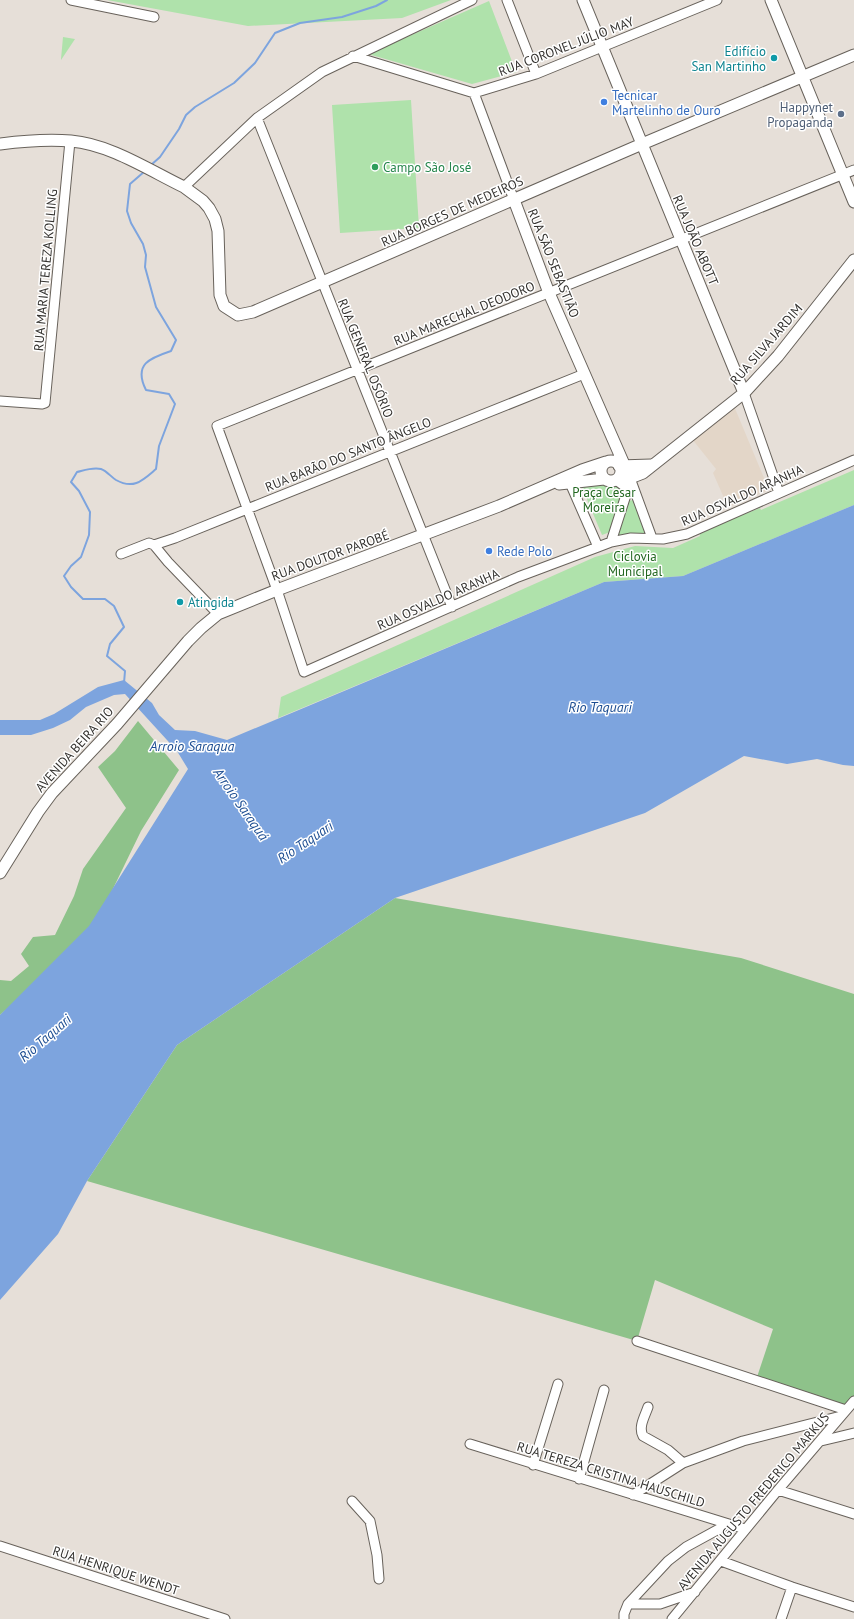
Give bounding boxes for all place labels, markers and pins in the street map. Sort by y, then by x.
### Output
place label: Edifício San Martinho [691,43,766,75]
marker: Edifício San Martinho [769,53,779,63]
place label: Tecnicar Martelinho de Ouro [612,87,721,119]
marker: Tecnicar Martelinho de Ouro [599,97,609,107]
place label: Happynet Propaganda [767,99,834,131]
marker: Happynet Propaganda [836,109,846,119]
place label: Campo São José [383,159,471,176]
marker: Campo São José [370,162,380,172]
place label: Rede Polo [497,543,552,560]
marker: Rede Polo [484,546,494,556]
place label: Atingida [188,594,234,611]
marker: Atingida [175,597,185,607]

